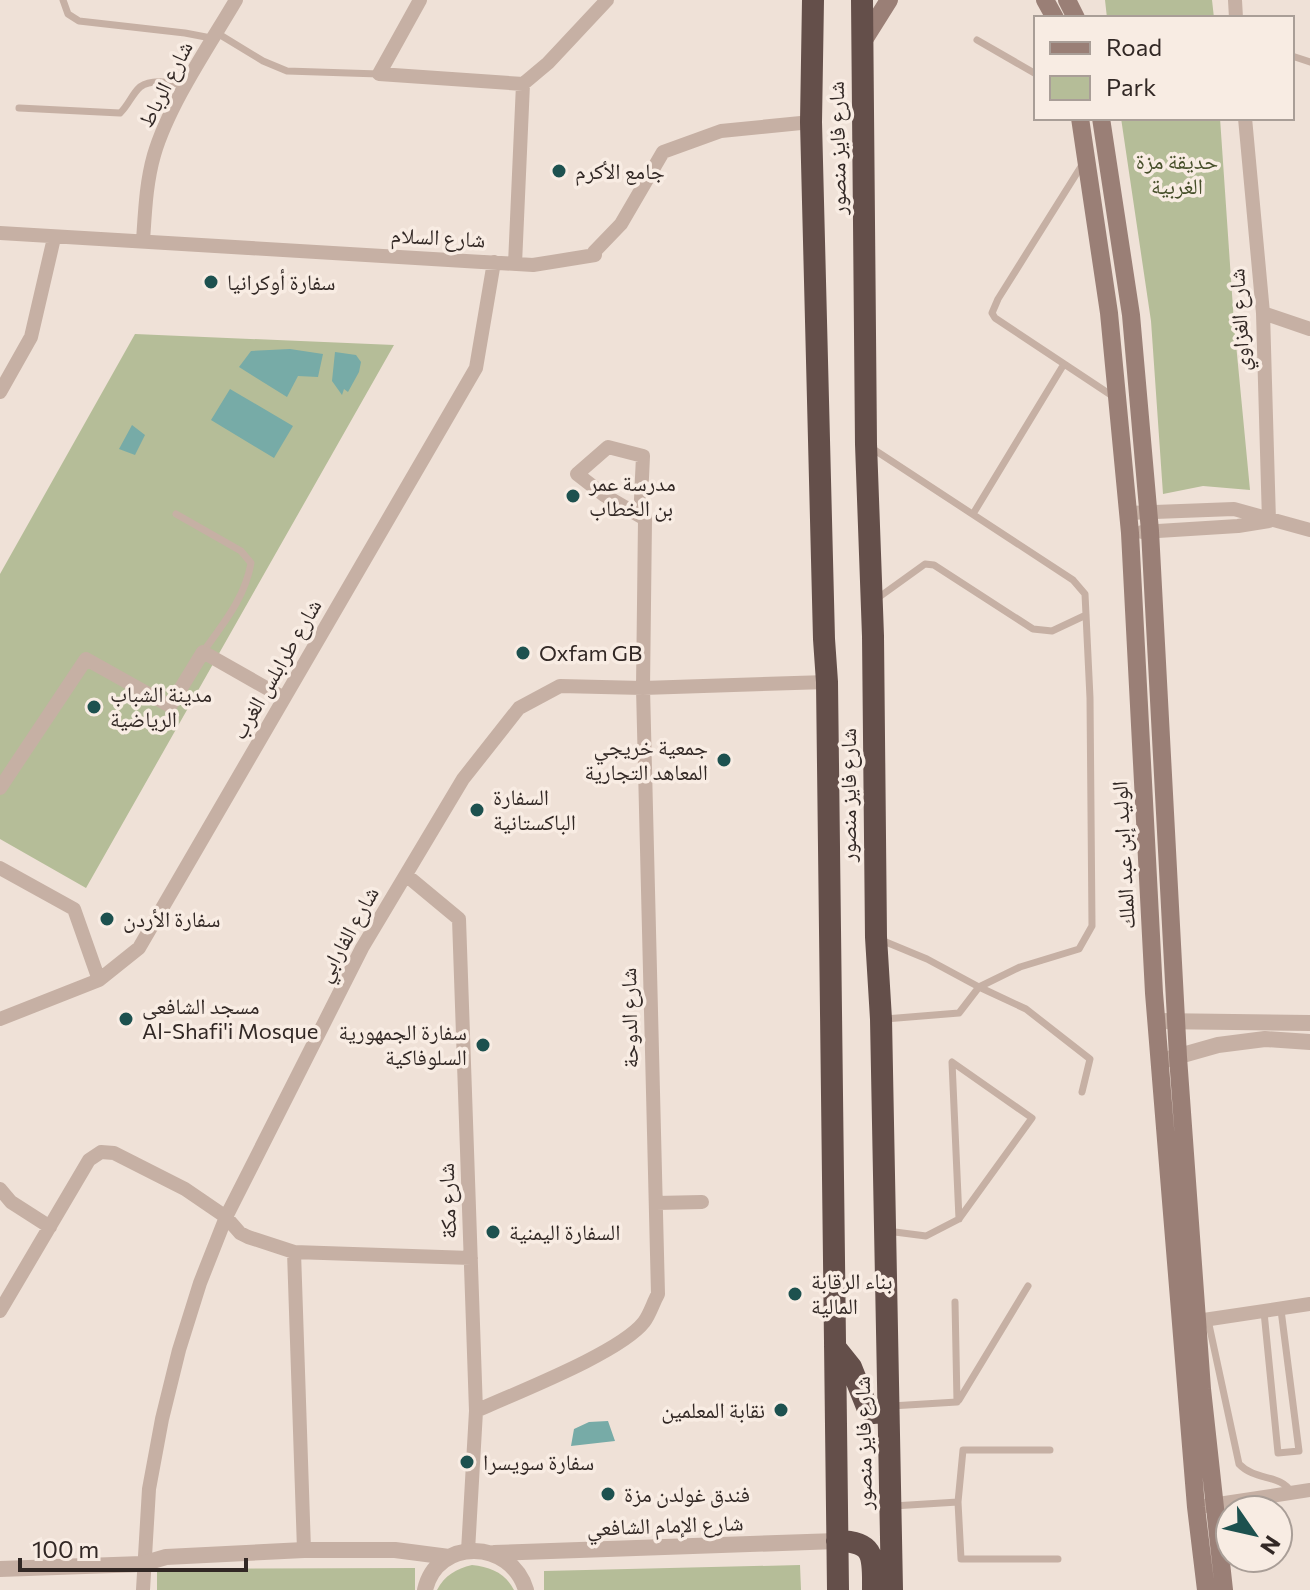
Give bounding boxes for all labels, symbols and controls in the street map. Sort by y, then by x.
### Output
legend [1034,16,1294,120]
text: Road [1106,32,1162,61]
street label: شارع الرباط [131,36,199,132]
text: Park [1106,72,1156,101]
street label: شارع فايز منصور [822,81,852,216]
park label: حديقة مزة الغربية [1136,147,1218,199]
place label: جامع الأكرم [575,157,665,186]
marker: جامع الأكرم [550,162,568,180]
street label: شارع السلام [390,221,486,254]
place label: سفارة أوكرانيا [227,268,336,295]
street label: شارع الغزاوي [1222,268,1259,372]
marker: سفارة أوكرانيا [202,273,220,291]
place label: مدرسة عمر بن الخطاب [588,469,676,522]
marker: مدرسة عمر بن الخطاب [564,487,582,505]
street label: شارع طرابلس الغرب [224,594,328,744]
place label: Oxfam GB [539,639,642,666]
marker: Oxfam GB [514,644,532,662]
place label: مدينة الشباب الرياضية [110,680,212,732]
marker: مدينة الشباب الرياضية [85,698,103,716]
street label: شارع فايز منصور [834,728,862,863]
place label: جمعية خريجي المعاهد التجارية [585,733,708,785]
marker: جمعية خريجي المعاهد التجارية [715,751,733,769]
street label: الوليد إبن عبد الملك [1105,780,1142,930]
place label: السفارة الباكستانية [493,783,576,835]
marker: السفارة الباكستانية [468,801,486,819]
street label: شارع الفارابي [309,881,388,988]
place label: سفارة الأردن [123,905,220,933]
marker: سفارة الأردن [98,910,116,928]
street label: شارع الدوحة [614,967,644,1069]
place label: مسجد الشافعي Al-Shafi'i Mosque [142,992,318,1044]
marker: مسجد الشافعي Al-Shafi'i Mosque [117,1010,135,1028]
place label: سفارة الجمهورية السلوفاكية [338,1018,467,1070]
marker: سفارة الجمهورية السلوفاكية [474,1036,492,1054]
street label: شارع مكة [432,1162,462,1240]
place label: السفارة اليمنية [509,1218,620,1245]
marker: السفارة اليمنية [484,1223,502,1241]
place label: بناء الرقابة المالية [811,1267,892,1319]
marker: بناء الرقابة المالية [786,1285,804,1303]
street label: شارع فايز منصور [848,1376,878,1511]
place label: نقابة المعلمين [661,1396,765,1424]
marker: نقابة المعلمين [772,1401,790,1419]
place label: سفارة سويسرا [483,1448,594,1475]
marker: سفارة سويسرا [458,1453,476,1471]
place label: فندق غولدن مزة [624,1480,750,1508]
marker: فندق غولدن مزة [599,1485,617,1503]
north arrow [1214,1494,1294,1574]
street label: شارع الإمام الشافعي [586,1508,744,1545]
scale bar [20,1522,246,1572]
text: N [1255,1531,1287,1560]
text: 100 m [32,1534,99,1563]

